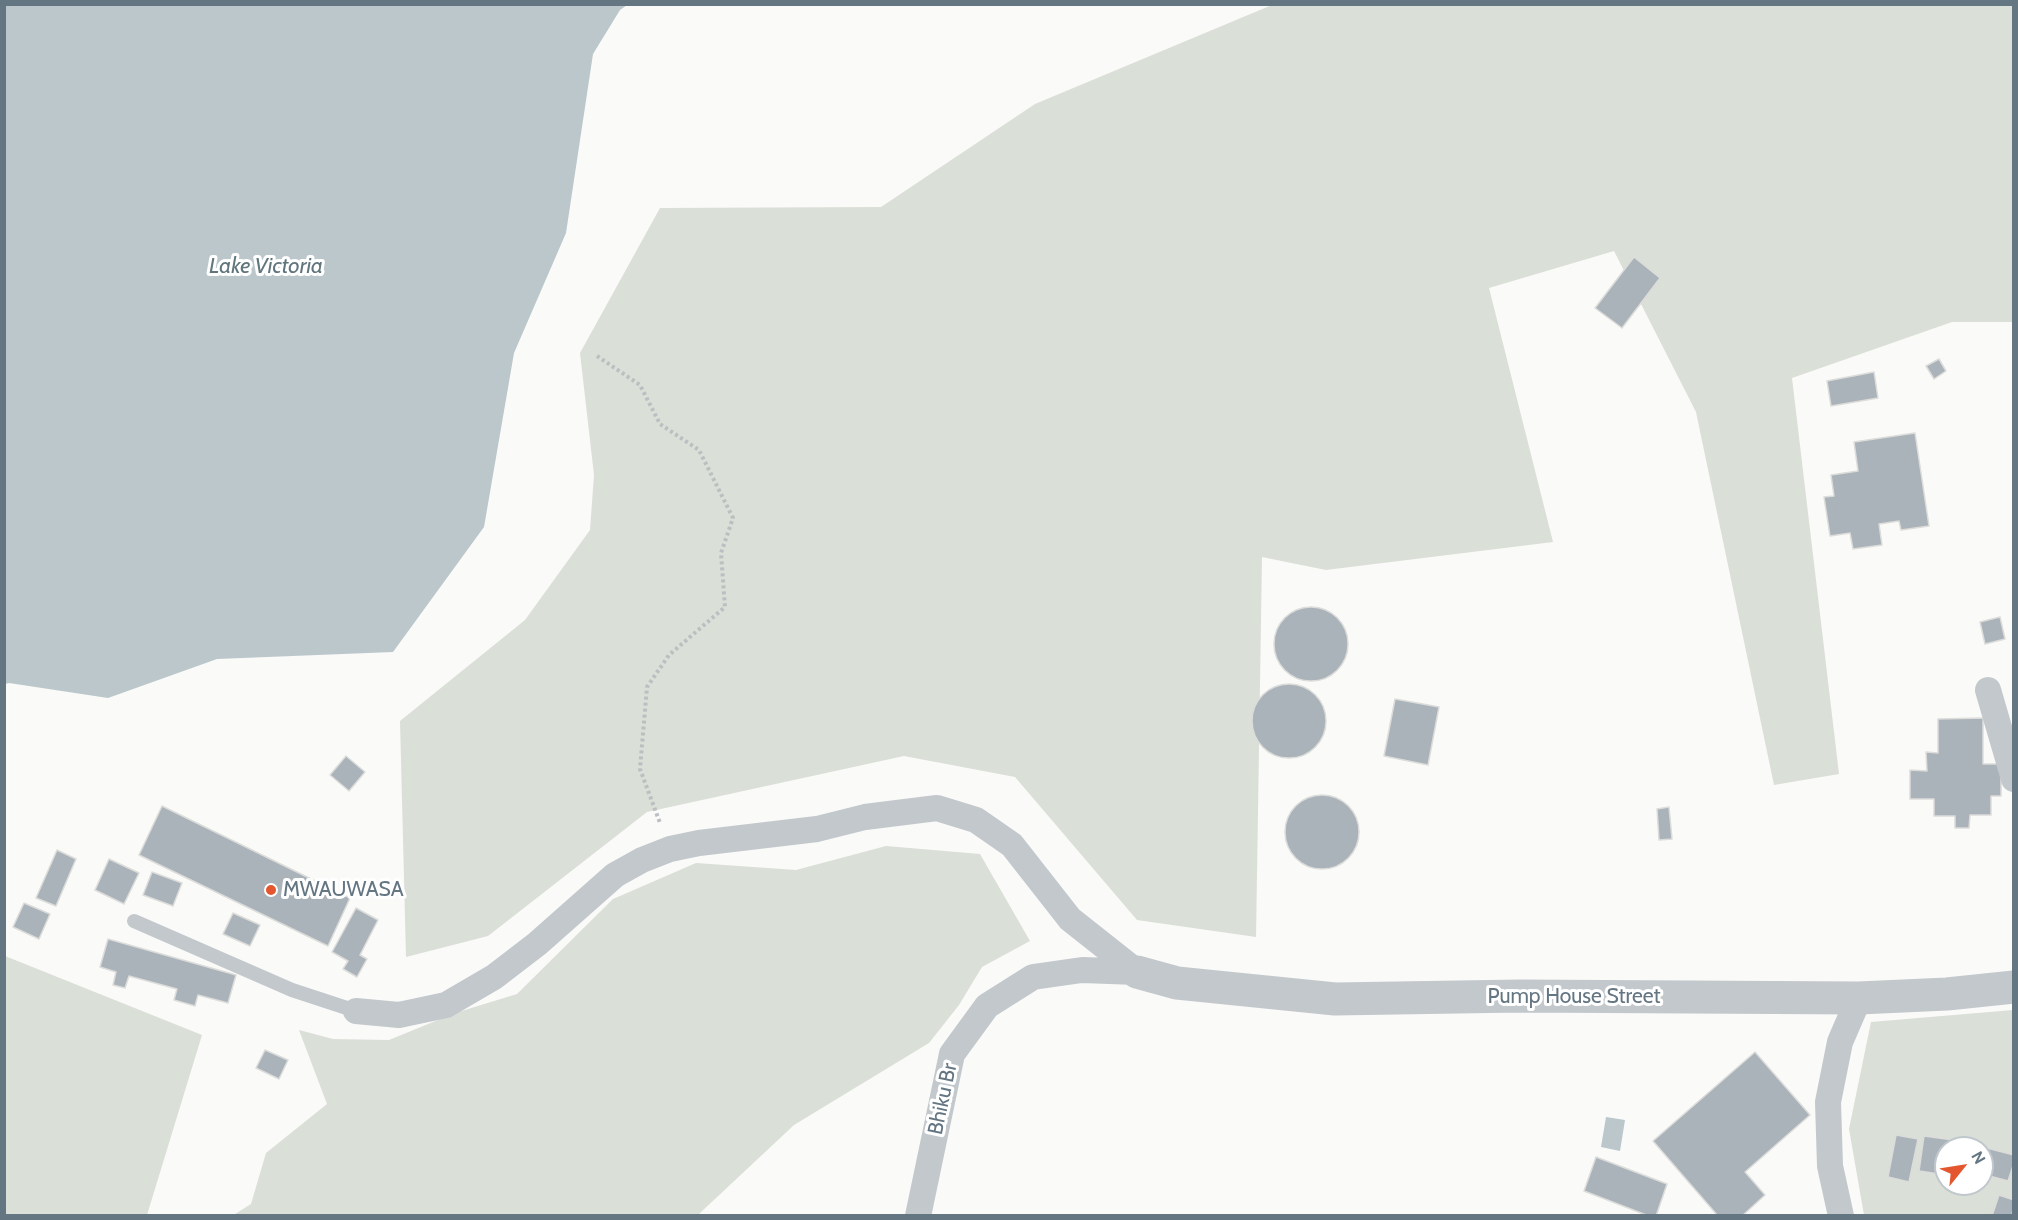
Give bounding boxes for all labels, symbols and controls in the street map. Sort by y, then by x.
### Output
water label: Lake Victoria [209,254,323,280]
place label: MWAUWASA [283,877,404,903]
marker: MWAUWASA [264,883,278,897]
street label: Pump House Street [1488,984,1660,1010]
street label: Bhiku Br [923,1061,963,1137]
north arrow [1934,1136,1994,1196]
text: N [1967,1148,1989,1167]

